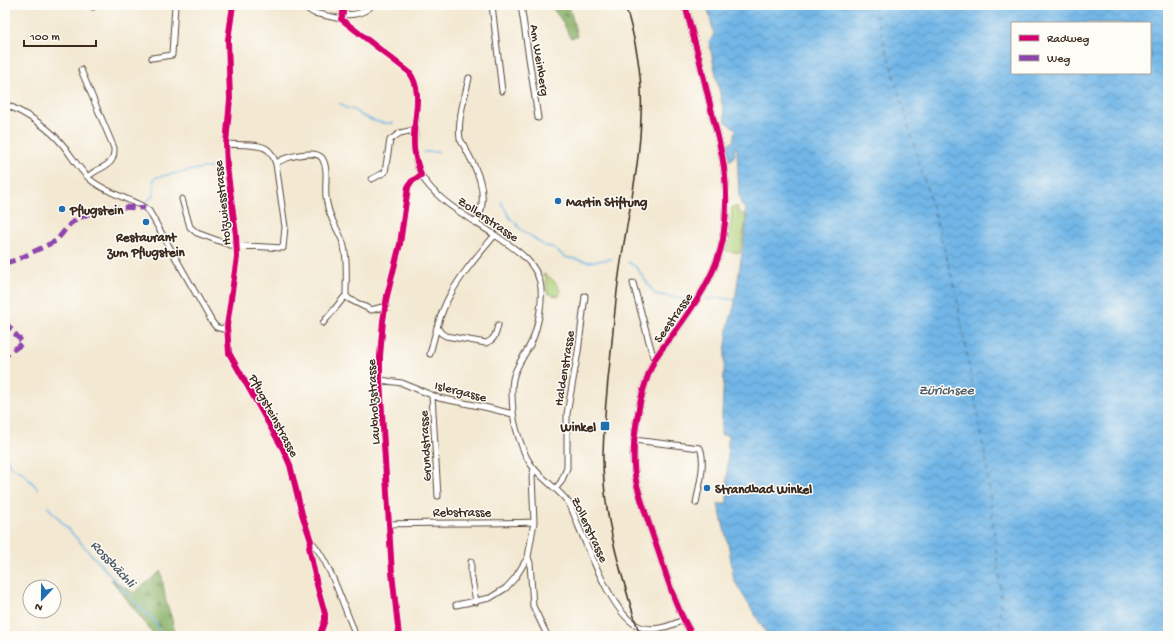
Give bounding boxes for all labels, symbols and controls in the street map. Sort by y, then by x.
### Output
scale bar [24,22,96,48]
legend [1011,22,1151,74]
street label: Am Weinberg [525,24,552,97]
text: 100 m [29,31,60,45]
text: Radweg [1047,33,1089,47]
text: Weg [1047,53,1070,67]
street label: Holzwiesstrasse [212,159,235,246]
street label: Zollerstrasse [454,194,521,246]
place label: Martin Stiftung [566,195,648,211]
marker: Martin Stiftung [553,196,563,206]
place label: Pflugstein [69,203,124,219]
marker: Pflugstein [57,204,67,214]
marker: Restaurant zum Pflugstein [141,217,151,227]
place label: Restaurant zum Pflugstein [106,231,186,261]
street label: Seestrasse [651,290,697,346]
street label: Haldenstrasse [552,329,579,407]
street label: Laubholzstrasse [365,359,384,445]
street label: Pflugsteinstrasse [244,371,301,460]
street label: Islergasse [433,379,488,406]
water label: Zürichsee [918,383,975,400]
street label: Grundstrasse [417,410,436,482]
marker: Winkel [599,420,611,432]
place label: Winkel [560,421,596,436]
marker: Strandbad Winkel [702,483,712,493]
place label: Strandbad Winkel [715,483,812,498]
street label: Zollerstrasse [567,495,611,565]
street label: Rebstrasse [433,506,492,521]
water label: Rossbächli [86,538,140,593]
north arrow [22,579,62,619]
text: N [33,600,45,613]

